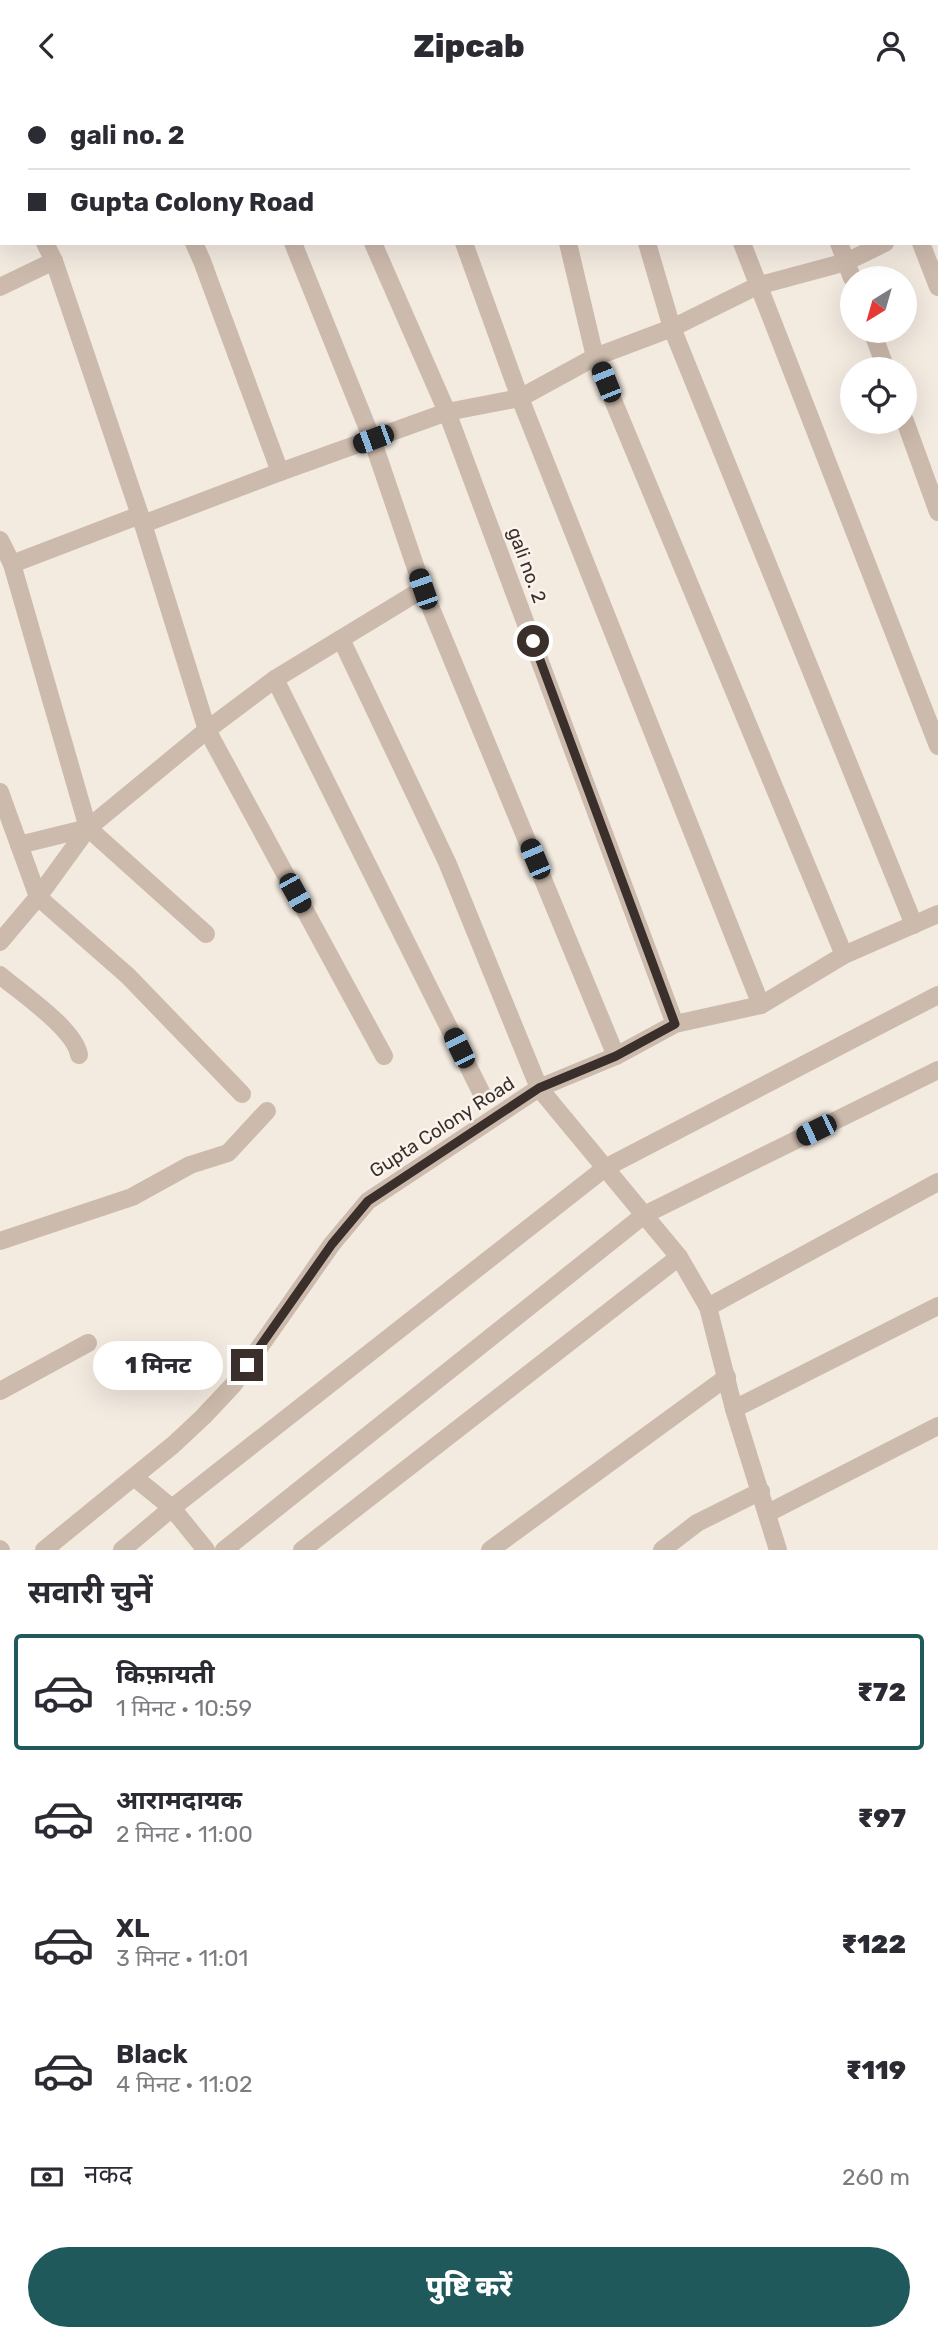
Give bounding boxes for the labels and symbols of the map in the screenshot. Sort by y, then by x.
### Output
north arrow [840,266,917,343]
car [589,359,624,405]
car [350,422,397,456]
street label: gali no. 2 [503,524,551,606]
car [407,566,440,612]
route start [517,625,549,657]
car [518,836,553,882]
car [276,870,315,916]
car [441,1025,478,1071]
street label: Gupta Colony Road [365,1072,519,1182]
car [793,1111,840,1149]
callout: 1 मिनट [93,1341,222,1389]
route end [231,1349,263,1381]

